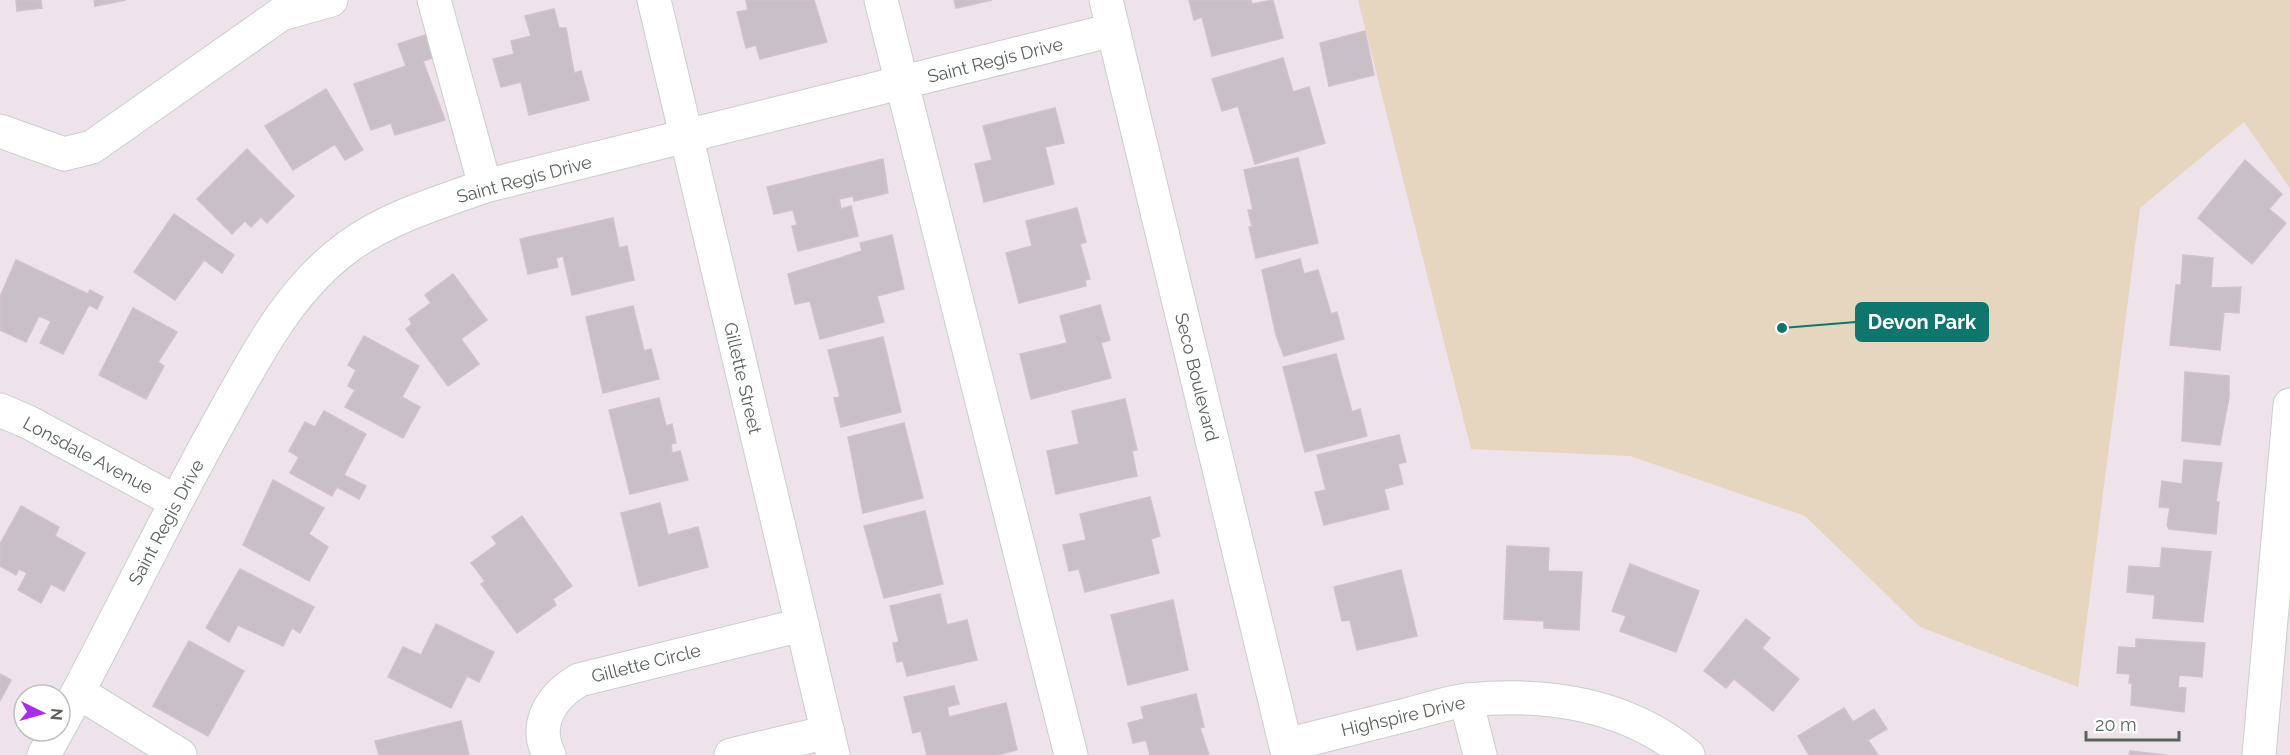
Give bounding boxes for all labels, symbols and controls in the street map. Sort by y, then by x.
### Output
street label: Saint Regis Drive [925,33,1065,87]
street label: Saint Regis Drive [454,151,594,207]
callout: Devon Park [1856,303,1988,341]
text: Devon Park [1868,310,1977,334]
street label: Seco Boulevard [1171,311,1223,443]
street label: Gillette Street [720,320,766,436]
street label: Lonsdale Avenue [20,412,157,498]
street label: Saint Regis Drive [124,455,208,588]
street label: Gillette Circle [589,639,703,687]
north arrow [12,683,72,743]
street label: Highspire Drive [1339,691,1467,740]
scale bar [2086,704,2179,742]
text: N [46,707,66,721]
text: 20 m [2095,714,2137,735]

